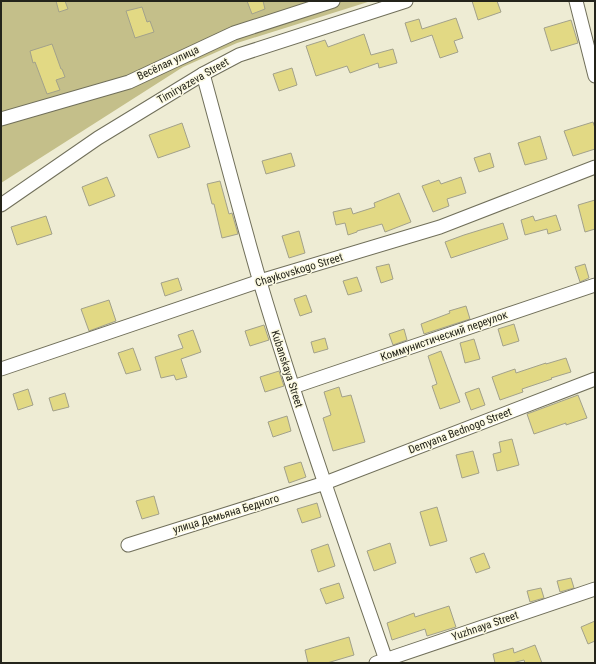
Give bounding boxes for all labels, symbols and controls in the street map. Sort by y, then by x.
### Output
street label: Весёлая улица [135,43,201,83]
street label: Timiryazeva Street [155,55,231,107]
street label: Chaykovskogo Street [254,250,344,290]
street label: Коммунистический переулок [379,308,510,364]
street label: Kubanskaya Street [268,329,306,409]
street label: Demyana Bednogo Street [407,405,513,457]
street label: улица Демьяна Бедного [171,492,281,536]
street label: Yuzhnaya Street [450,609,520,643]

